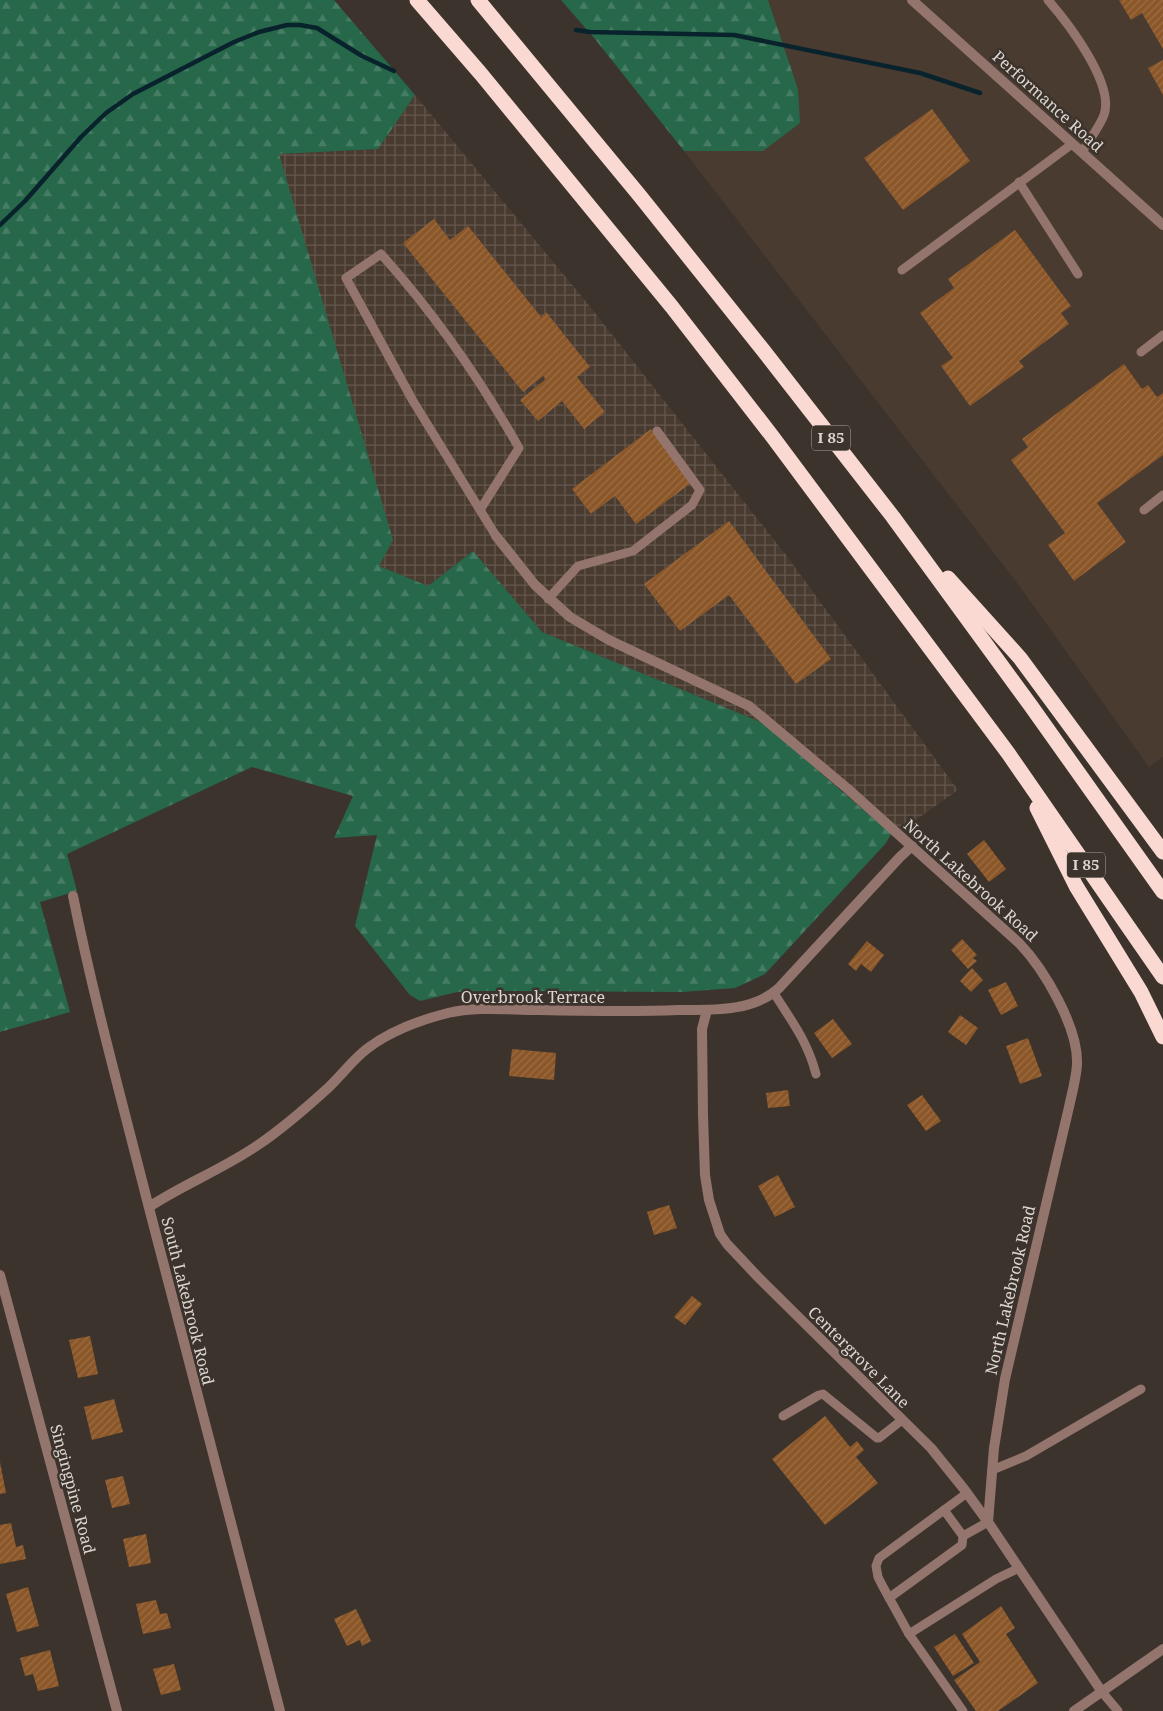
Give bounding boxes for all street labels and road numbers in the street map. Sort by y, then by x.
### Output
street label: Performance Road [988,45,1108,157]
road number: I 85 [812,426,850,450]
street label: North Lakebrook Road [899,814,1043,946]
road number: I 85 [1067,852,1105,878]
street label: Overbrook Terrace [461,986,605,1008]
street label: North Lakebrook Road [980,1203,1040,1377]
street label: South Lakebrook Road [156,1215,220,1388]
street label: Centergrove Lane [803,1301,915,1413]
street label: Singingpine Road [45,1422,101,1556]

